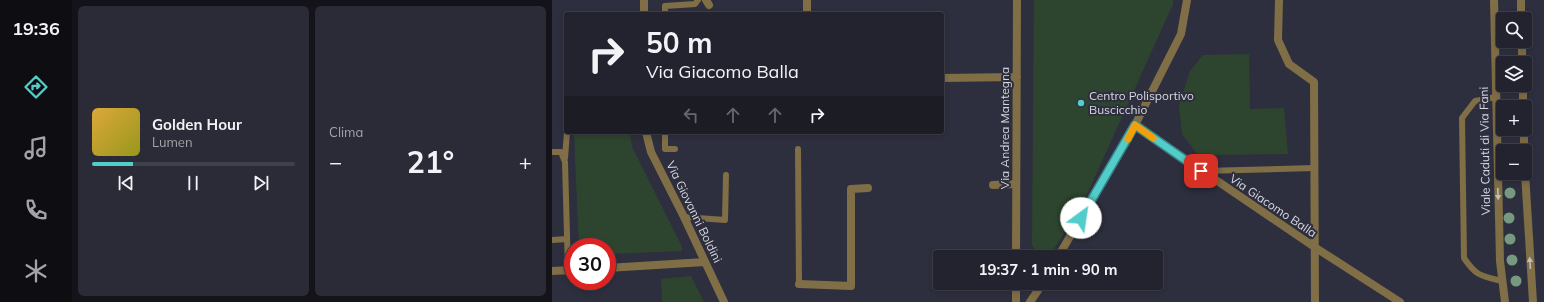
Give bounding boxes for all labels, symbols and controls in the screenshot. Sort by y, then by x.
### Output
map controls [1496,12,1532,180]
button: search [1496,12,1532,48]
text: 19:36 [12,17,60,40]
text: 50 m [646,25,712,60]
icon: right [580,28,632,80]
button: layers [1496,56,1532,92]
text: Via Giacomo Balla [646,60,799,83]
street label: Via Andrea Mantegna [997,67,1012,189]
icon: directions [22,73,50,101]
street label: Viale Caduti di Via Fani [1476,86,1493,216]
place label: Centro Polisportivo Buscicchio [1089,88,1194,117]
marker: Centro Polisportivo Buscicchio [1076,98,1086,108]
button: + [1496,100,1532,136]
icon: left [680,104,702,126]
icon: ahead [722,104,744,126]
icon: ahead [764,104,786,126]
icon: right [806,104,828,126]
text: Golden Hour [152,115,242,134]
text: Clima [329,124,363,140]
icon: music [22,134,50,162]
text: Lumen [152,134,193,150]
text: 21° [407,143,454,181]
button: − [1496,144,1532,180]
text: − [329,148,342,176]
text: + [519,148,532,176]
pin [1184,154,1218,188]
street label: Via Giovanni Boldini [663,158,726,265]
icon: arrive [1190,160,1212,182]
street label: Via Giacomo Balla [1227,171,1320,240]
icon: previous [115,172,137,194]
icon: pause [182,172,204,194]
icon: next [250,172,272,194]
one-way arrow [1495,188,1501,201]
icon: phone [22,196,50,224]
position arrow [1060,197,1102,239]
speed limit sign: 30 [564,238,616,290]
icon: climate [22,257,50,285]
one-way arrow [1526,257,1533,269]
text: 19:37 · 1 min · 90 m [979,260,1117,279]

